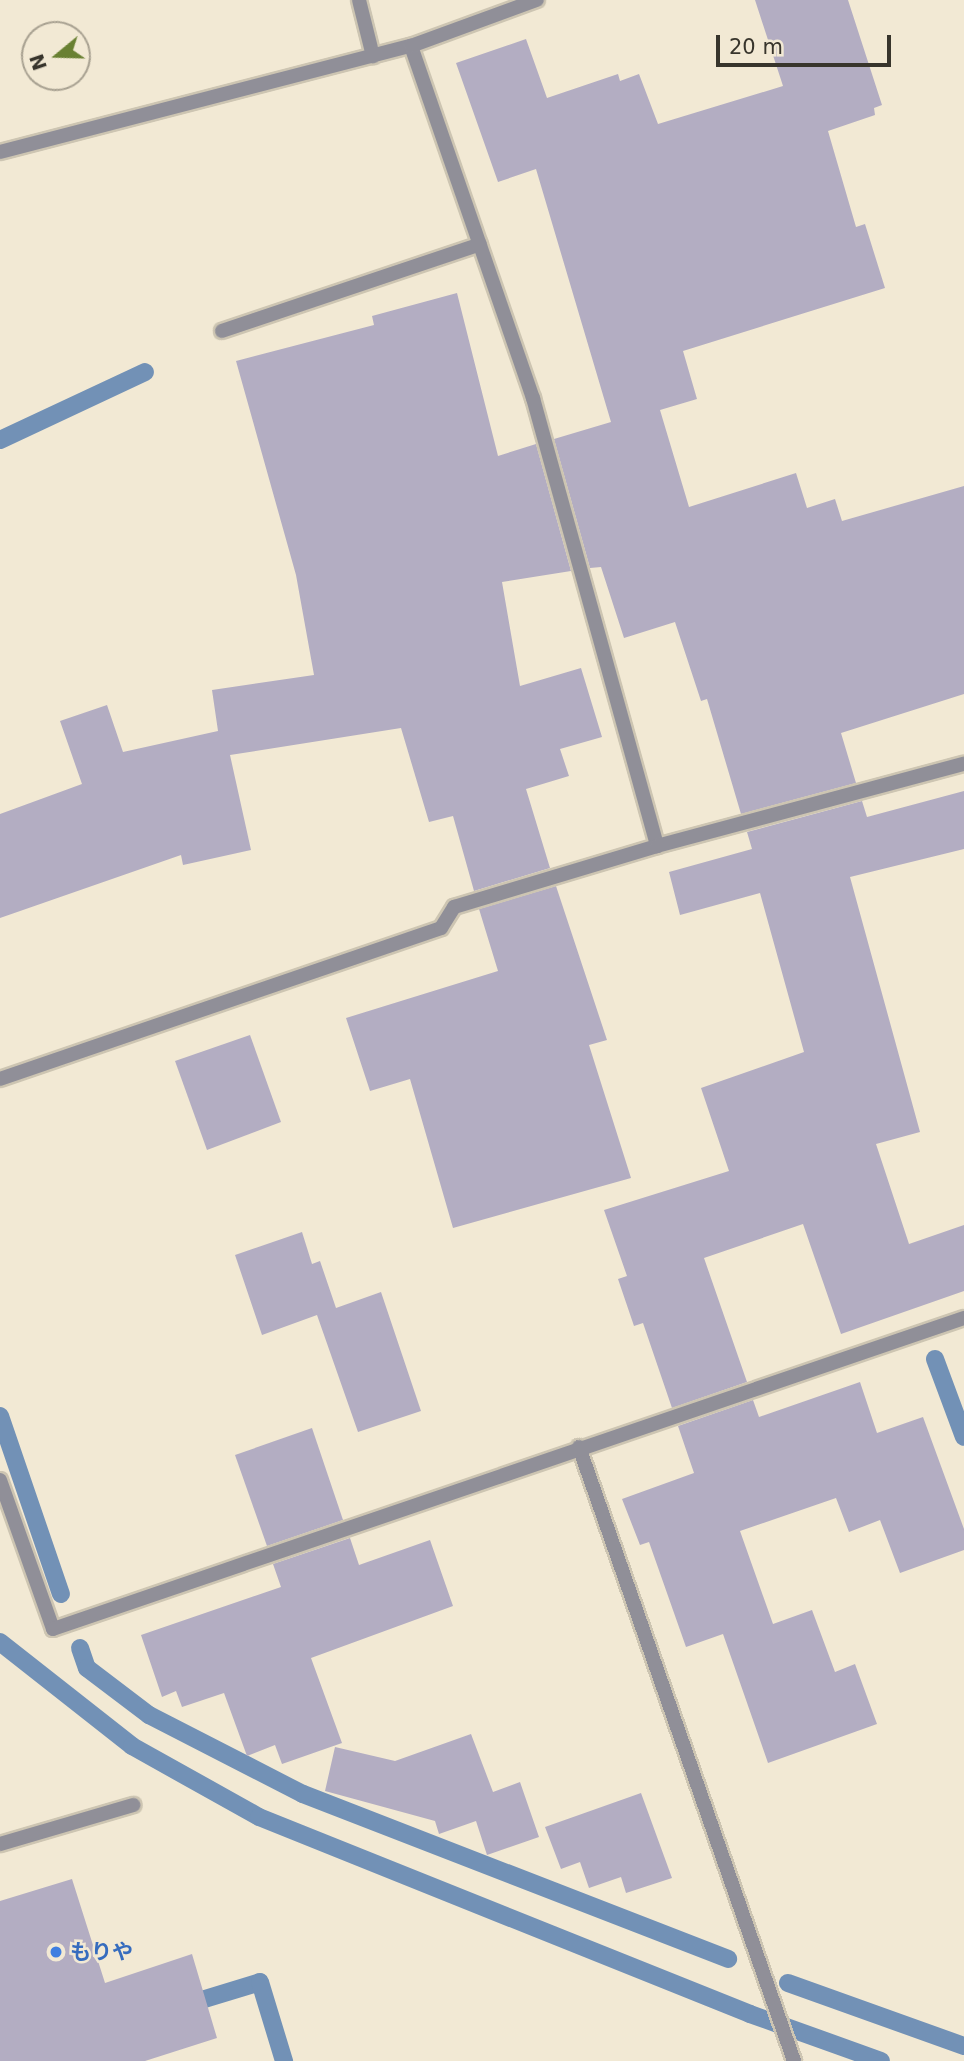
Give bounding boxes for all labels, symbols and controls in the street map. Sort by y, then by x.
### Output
north arrow [21,21,91,91]
scale bar [719,21,894,65]
text: 20 m [729,35,783,59]
text: N [25,51,51,73]
place label: もりや [70,1939,133,1965]
marker: もりや [48,1944,64,1960]

